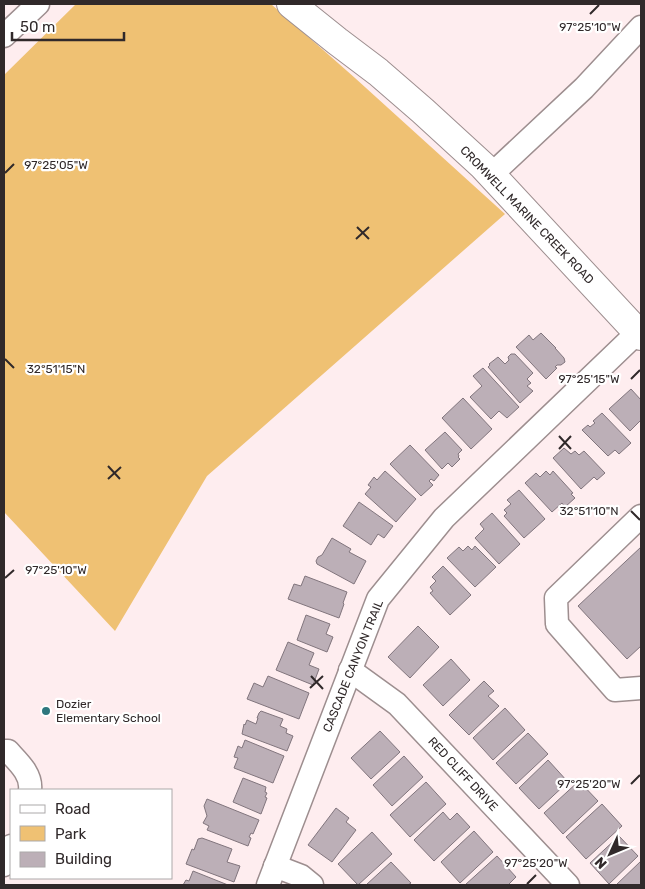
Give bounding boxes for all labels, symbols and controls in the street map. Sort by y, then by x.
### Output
scale bar [12,10,125,42]
text: 50 m [20,18,55,36]
text: 97°25'10"W [559,20,621,34]
street label: CROMWELL MARINE CREEK ROAD [457,143,597,287]
text: 97°25'05"W [24,158,88,172]
text: 32°51'15"N [27,362,85,376]
text: 97°25'15"W [558,372,620,386]
text: 32°51'10"N [559,504,619,518]
text: 97°25'10"W [25,563,87,577]
street label: CASCADE CANYON TRAIL [320,598,386,734]
place label: Dozier Elementary School [56,697,161,725]
marker: Dozier Elementary School [40,705,52,717]
street label: RED CLIFF DRIVE [425,734,501,814]
text: 97°25'20"W [557,777,621,791]
legend [10,789,172,879]
text: Road [55,800,91,818]
text: Park [55,825,86,843]
north arrow [585,829,635,879]
text: Building [55,850,112,868]
text: N [591,853,611,872]
text: 97°25'20"W [504,856,568,870]

